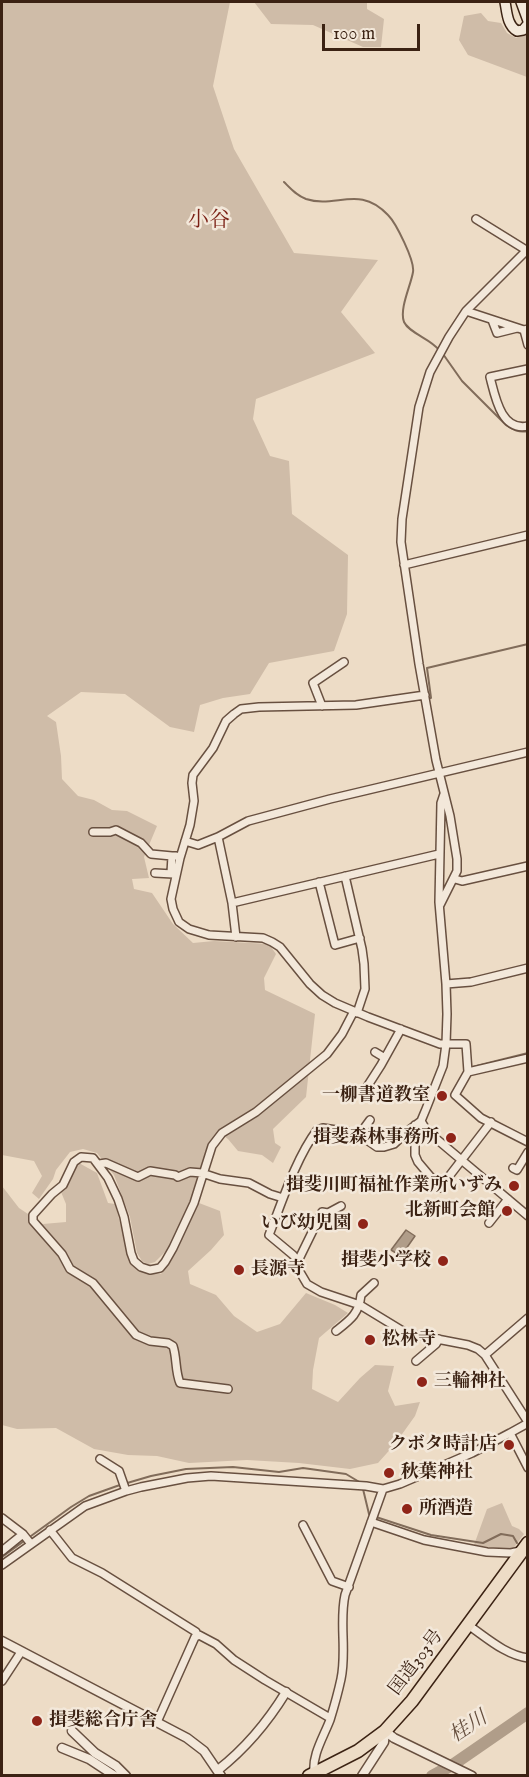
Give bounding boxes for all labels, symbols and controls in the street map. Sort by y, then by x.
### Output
scale bar [325,12,422,50]
text: 100 m [333,23,375,46]
district label: 小谷 [188,209,230,235]
place label: 一柳書道教室 [322,1085,430,1107]
marker: 一柳書道教室 [435,1089,449,1103]
place label: 揖斐森林事務所 [313,1127,439,1149]
marker: 揖斐森林事務所 [444,1131,458,1145]
place label: 揖斐川町福祉作業所いずみ [286,1175,502,1197]
marker: 揖斐川町福祉作業所いずみ [507,1179,521,1193]
place label: 北新町会館 [405,1200,495,1222]
marker: 北新町会館 [500,1204,514,1218]
place label: いび幼児園 [261,1213,351,1235]
marker: いび幼児園 [356,1217,370,1231]
place label: 揖斐小学校 [341,1250,431,1272]
marker: 揖斐小学校 [436,1254,450,1268]
place label: 長源寺 [251,1259,305,1281]
marker: 長源寺 [232,1263,246,1277]
place label: 松林寺 [382,1329,436,1351]
marker: 松林寺 [363,1333,377,1347]
place label: 三輪神社 [434,1371,506,1393]
marker: 三輪神社 [415,1375,429,1389]
place label: クボタ時計店 [389,1434,497,1456]
marker: クボタ時計店 [502,1438,516,1452]
place label: 秋葉神社 [401,1462,473,1484]
marker: 秋葉神社 [382,1466,396,1480]
place label: 所酒造 [419,1498,473,1520]
marker: 所酒造 [400,1502,414,1516]
street label: 国道303号 [385,1626,449,1700]
water label: 桂川 [446,1707,492,1749]
place label: 揖斐総合庁舎 [49,1710,157,1732]
marker: 揖斐総合庁舎 [30,1714,44,1728]

